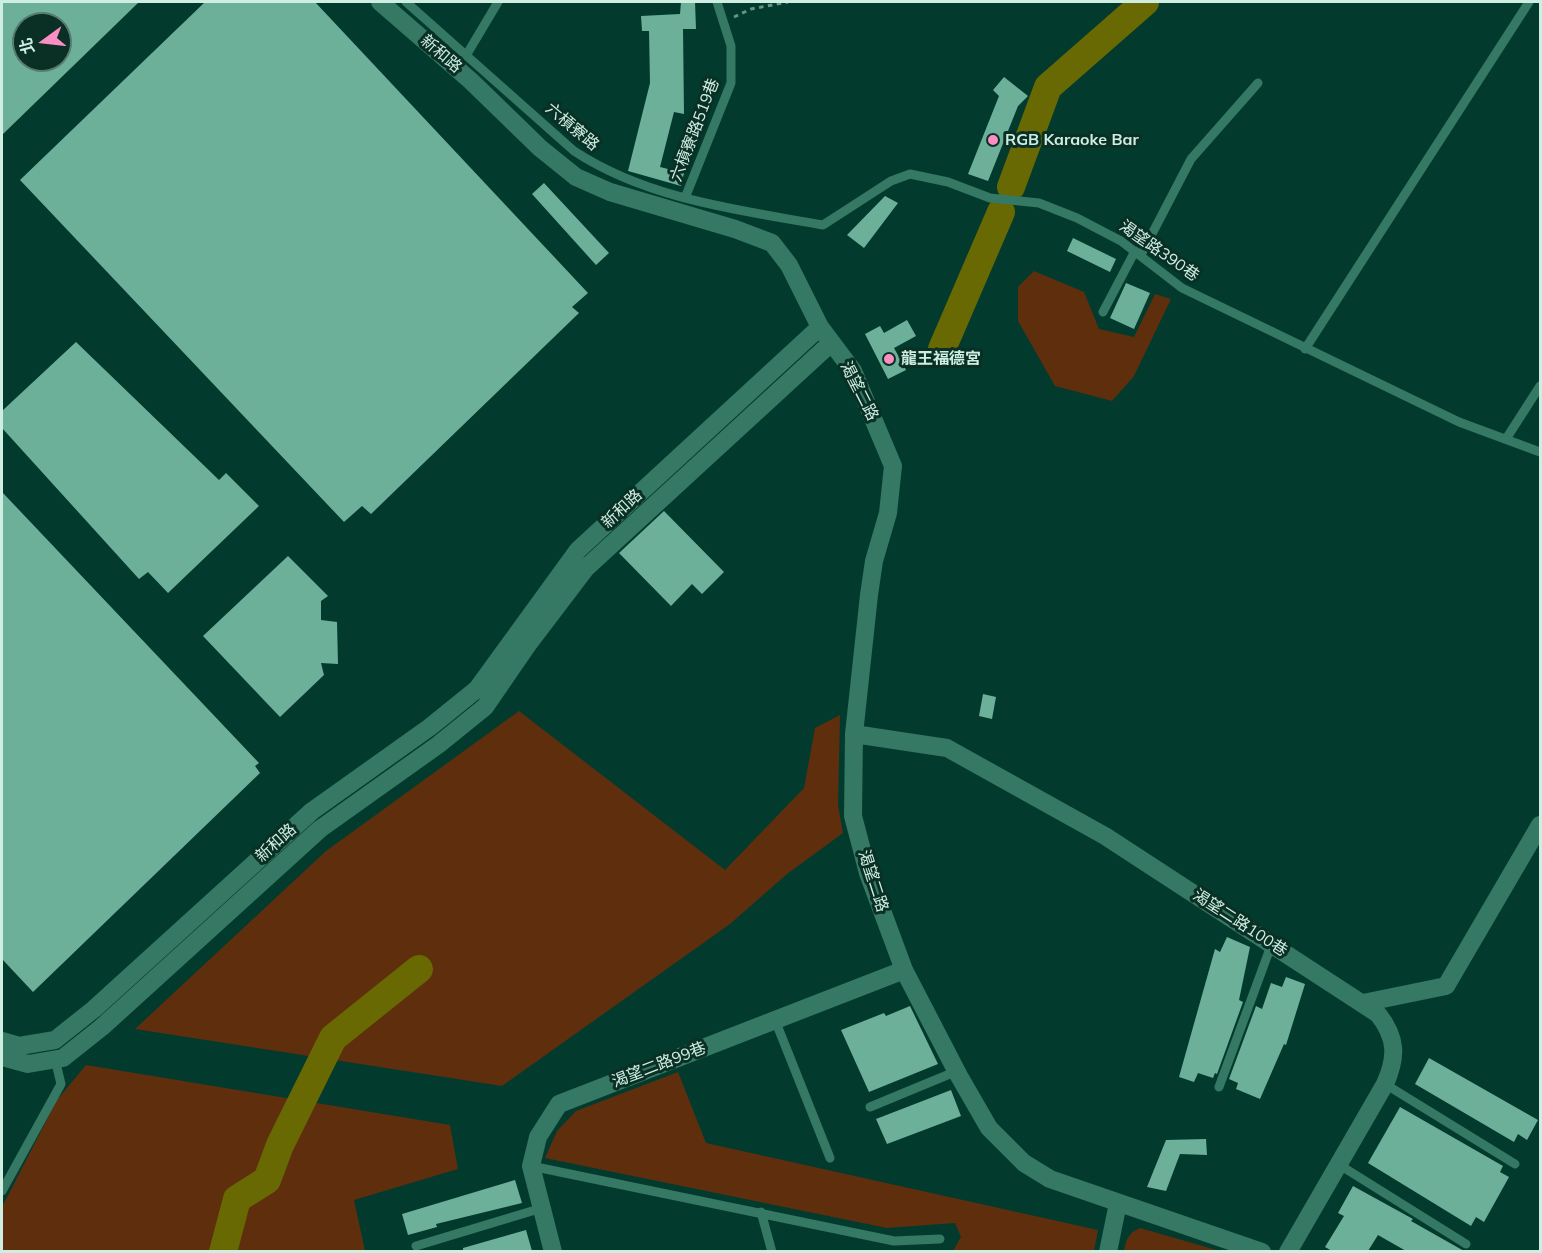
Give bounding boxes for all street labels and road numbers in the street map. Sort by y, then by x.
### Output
street label: 新和路 [417,31,465,77]
street label: 六槓寮路519巷 [667,76,723,184]
street label: 六槓寮路 [541,99,603,155]
street label: 渴望路390巷 [1115,217,1203,285]
street label: 渴望二路 [836,358,882,424]
street label: 新和路 [598,486,646,532]
street label: 新和路 [252,820,300,866]
street label: 渴望二路 [854,848,892,914]
street label: 渴望二路100巷 [1189,885,1291,961]
street label: 渴望二路99巷 [609,1038,709,1092]

